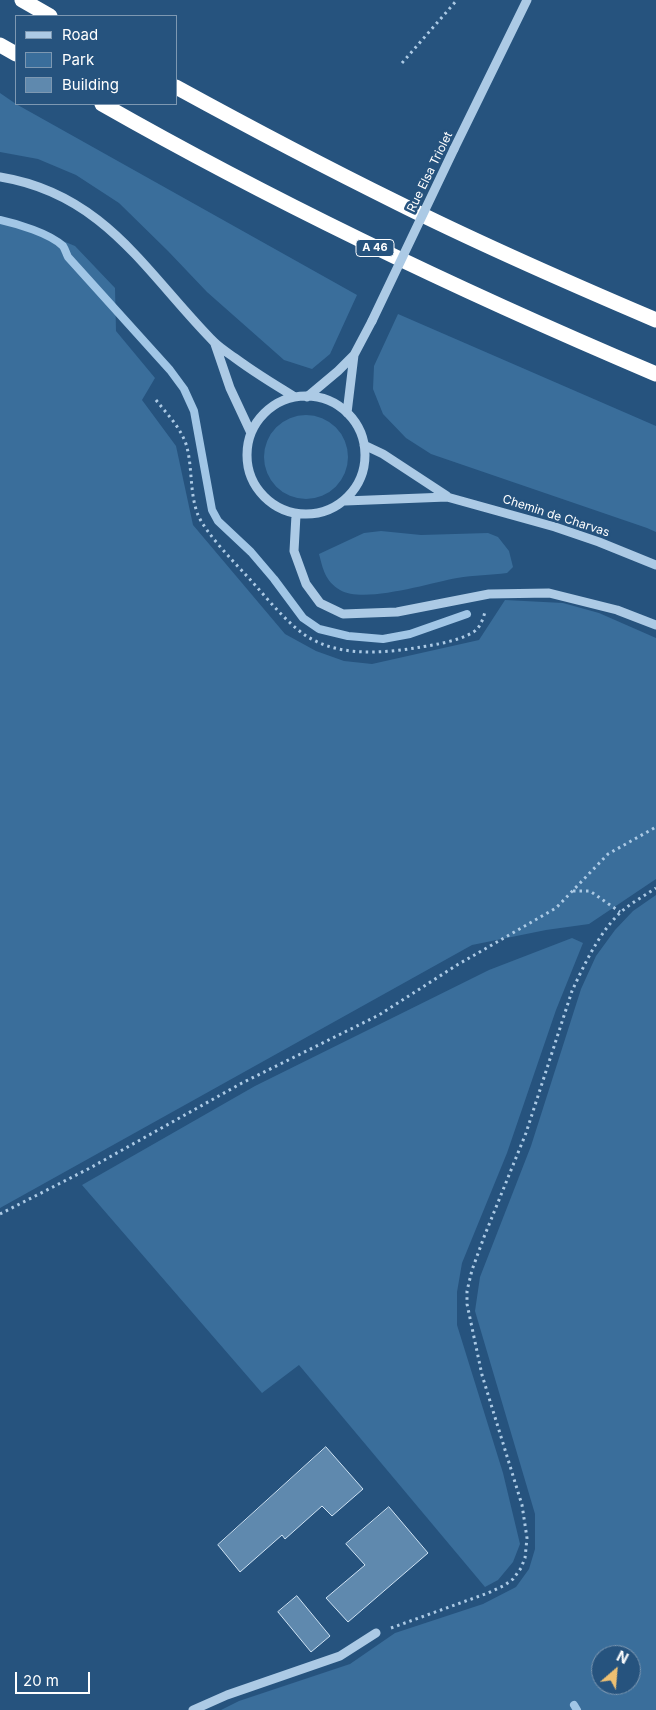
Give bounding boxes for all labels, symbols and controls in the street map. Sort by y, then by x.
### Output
legend [15,15,178,105]
text: Road [62,25,98,44]
text: Park [62,50,94,69]
text: Building [62,75,119,94]
street label: Rue Elsa Triolet [404,130,456,214]
road number: A 46 [356,240,394,256]
street label: Chemin de Charvas [501,492,611,540]
north arrow [591,1645,641,1695]
text: N [614,1647,631,1667]
scale bar [18,1662,92,1694]
text: 20 m [23,1671,59,1690]

